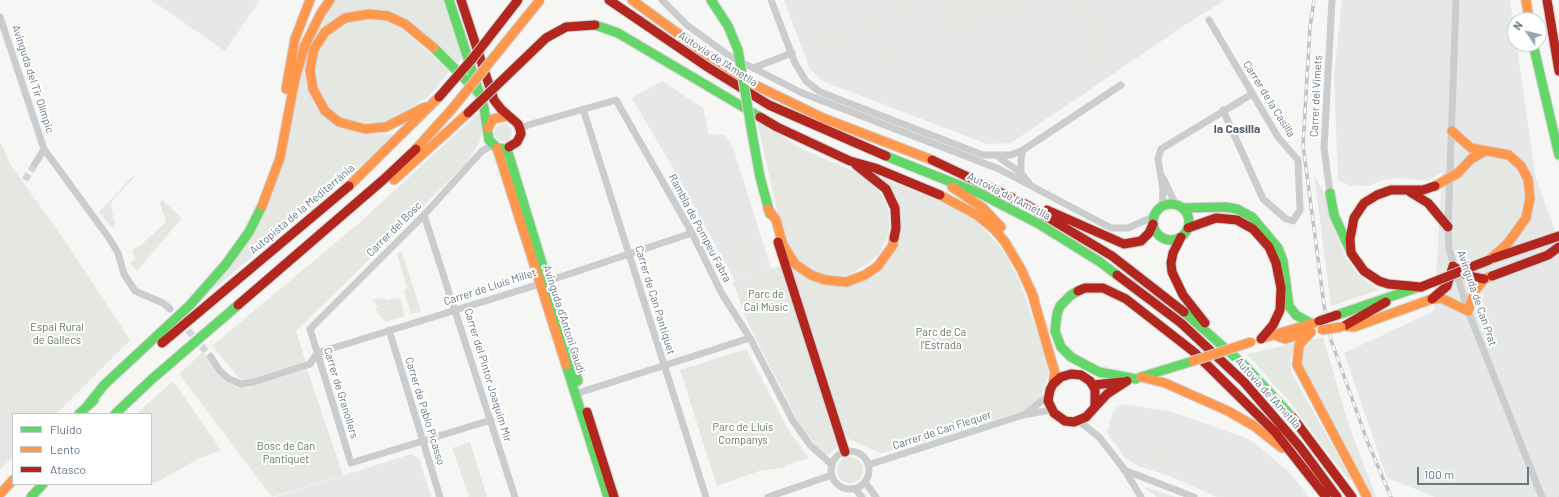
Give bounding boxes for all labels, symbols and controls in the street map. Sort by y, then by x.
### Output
north arrow [1507,12,1547,52]
text: N [1510,19,1525,32]
street label: Avinguda del Tir Olímpic [9,23,57,135]
street label: Autovia de l'Ametlla [676,29,760,89]
street label: Carrer del Vimets [1307,55,1325,137]
street label: Carrer de la Casilla [1240,58,1298,140]
district label: la Casilla [1214,122,1260,136]
street label: Autopista de la Mediterrània [247,161,357,257]
street label: Autovia de l'Ametlla [965,169,1053,223]
street label: Rambla de Pompeu Fabra [666,172,734,284]
street label: Carrer del Bosc [364,199,424,259]
street label: Carrer de Can Pantiquet [632,244,678,356]
street label: Avinguda de Can Prat [1454,248,1500,348]
street label: Avinguda d'Antoni Gaudí [540,263,588,375]
street label: Carrer de Lluís Millet [442,266,538,308]
park label: Parc de Cal Músic [744,287,788,313]
street label: Carrer del Pintor Joaquim Mir [461,307,515,443]
park label: Espai Rural de Gallecs [30,320,84,346]
park label: Parc de Ca l'Estrada [916,325,966,351]
street label: Carrer de Granollers [321,346,361,440]
street label: Carrer de Pablo Picasso [402,355,448,467]
street label: Autovia de l'Ametlla [1232,355,1304,431]
street label: Carrer de Can Flequer [891,408,993,452]
legend [12,413,152,485]
park label: Parc de Lluis Companys [713,420,773,446]
text: Fluido [50,422,82,436]
park label: Bosc de Can Pantiquet [257,439,315,465]
text: Lento [50,442,80,456]
scale bar [1419,459,1531,485]
text: Atasco [50,462,86,476]
text: 100 m [1424,467,1454,481]

